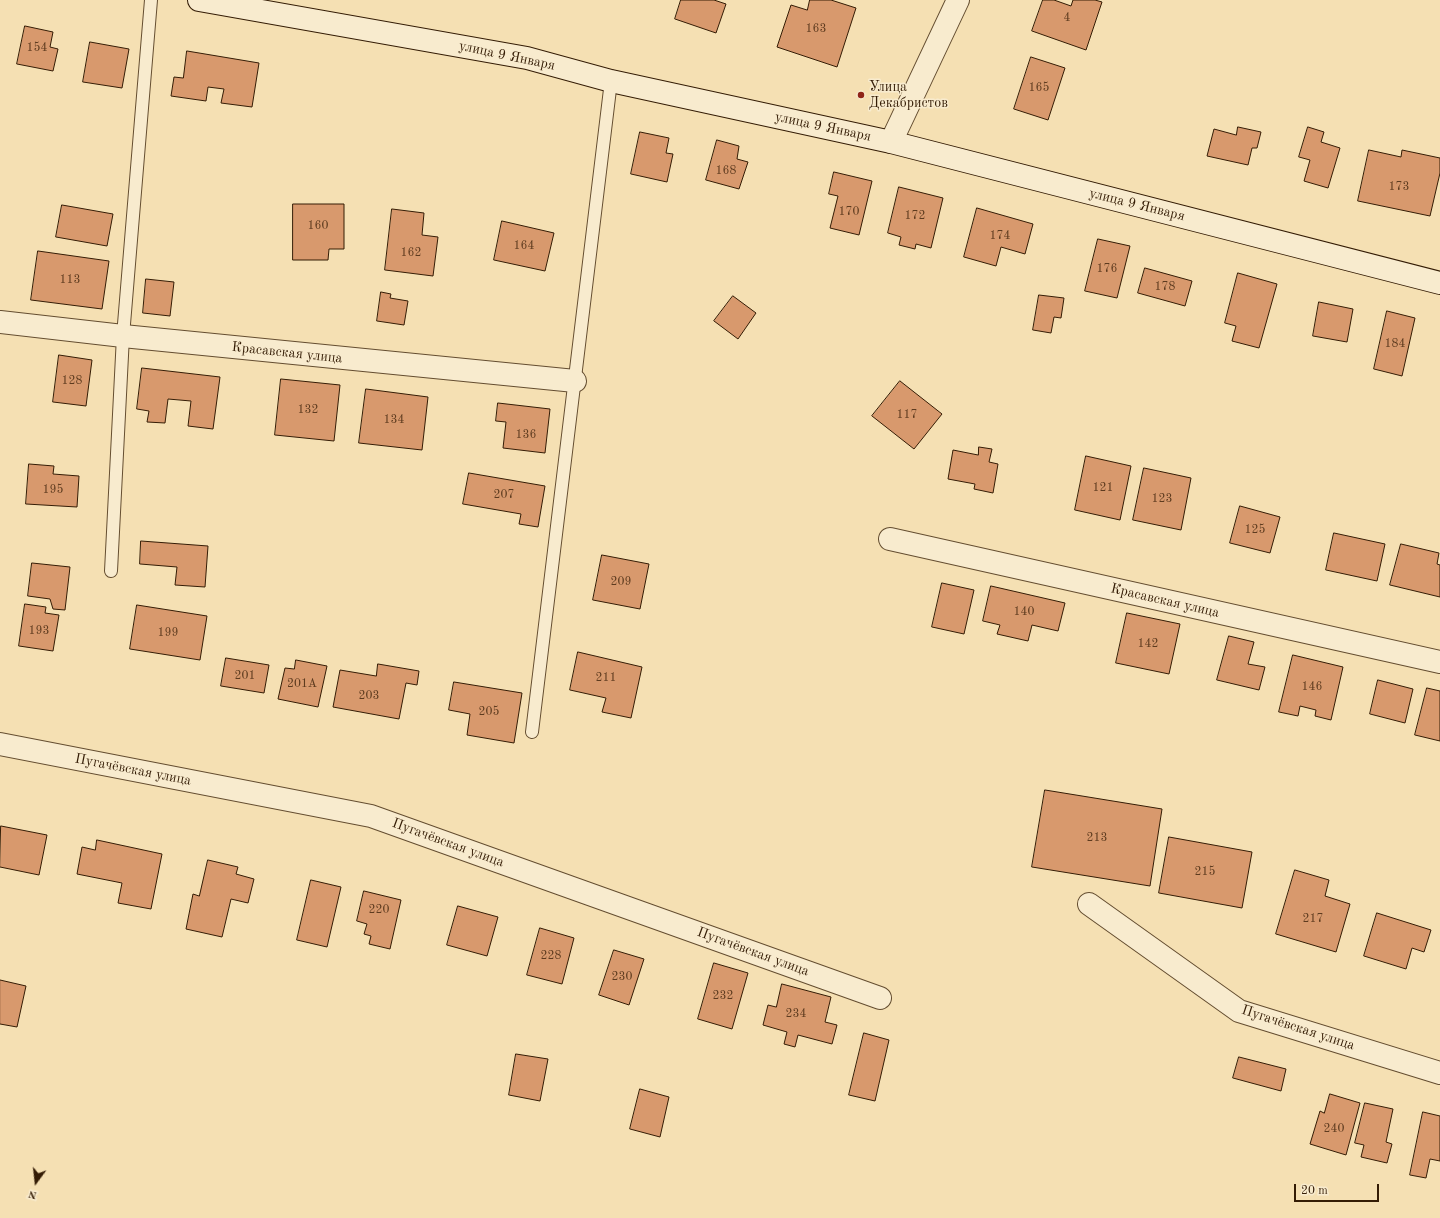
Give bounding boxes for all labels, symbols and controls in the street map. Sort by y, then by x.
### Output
house number: 4 [1064,11,1070,25]
house number: 163 [806,22,826,36]
street label: улица 9 Января [457,38,557,74]
house number: 154 [27,41,47,55]
place label: Улица Декабристов [869,79,948,112]
house number: 165 [1029,81,1049,95]
marker: Улица Декабристов [856,90,866,100]
street label: улица 9 Января [773,109,873,145]
house number: 168 [716,164,736,178]
house number: 173 [1389,180,1409,194]
street label: улица 9 Января [1087,185,1187,225]
house number: 170 [839,205,859,219]
house number: 172 [905,209,925,223]
house number: 160 [308,219,328,233]
house number: 174 [990,229,1010,243]
house number: 164 [514,239,534,253]
house number: 162 [401,246,421,260]
house number: 176 [1097,262,1117,276]
house number: 113 [60,273,80,287]
house number: 178 [1155,280,1175,294]
house number: 184 [1385,337,1405,351]
street label: Красавская улица [231,339,343,367]
house number: 128 [62,374,82,388]
house number: 132 [298,403,318,417]
house number: 117 [897,408,917,422]
house number: 134 [384,413,404,427]
house number: 136 [516,428,536,442]
house number: 121 [1093,481,1113,495]
house number: 195 [43,483,63,497]
house number: 207 [494,488,514,502]
house number: 123 [1152,492,1172,506]
house number: 125 [1245,523,1265,537]
house number: 209 [611,575,631,589]
street label: Красавская улица [1109,580,1221,622]
house number: 140 [1014,605,1034,619]
house number: 193 [29,624,49,638]
house number: 199 [158,626,178,640]
house number: 142 [1138,637,1158,651]
house number: 201 [235,669,255,683]
house number: 211 [596,671,616,685]
house number: 201А [287,677,317,691]
house number: 146 [1302,680,1322,694]
house number: 203 [359,689,379,703]
house number: 205 [479,705,499,719]
street label: Пугачёвская улица [73,750,193,790]
street label: Пугачёвская улица [390,815,506,871]
house number: 213 [1087,831,1107,845]
house number: 215 [1195,865,1215,879]
house number: 220 [369,903,389,917]
house number: 217 [1303,912,1323,926]
street label: Пугачёвская улица [695,924,811,980]
house number: 228 [541,949,561,963]
house number: 230 [612,970,632,984]
house number: 232 [713,989,733,1003]
street label: Пугачёвская улица [1239,1002,1357,1054]
house number: 234 [786,1007,806,1021]
house number: 240 [1324,1122,1344,1136]
north arrow [16,1162,56,1202]
scale bar [1296,1176,1381,1202]
text: 20 m [1301,1185,1328,1197]
text: N [27,1188,38,1200]

